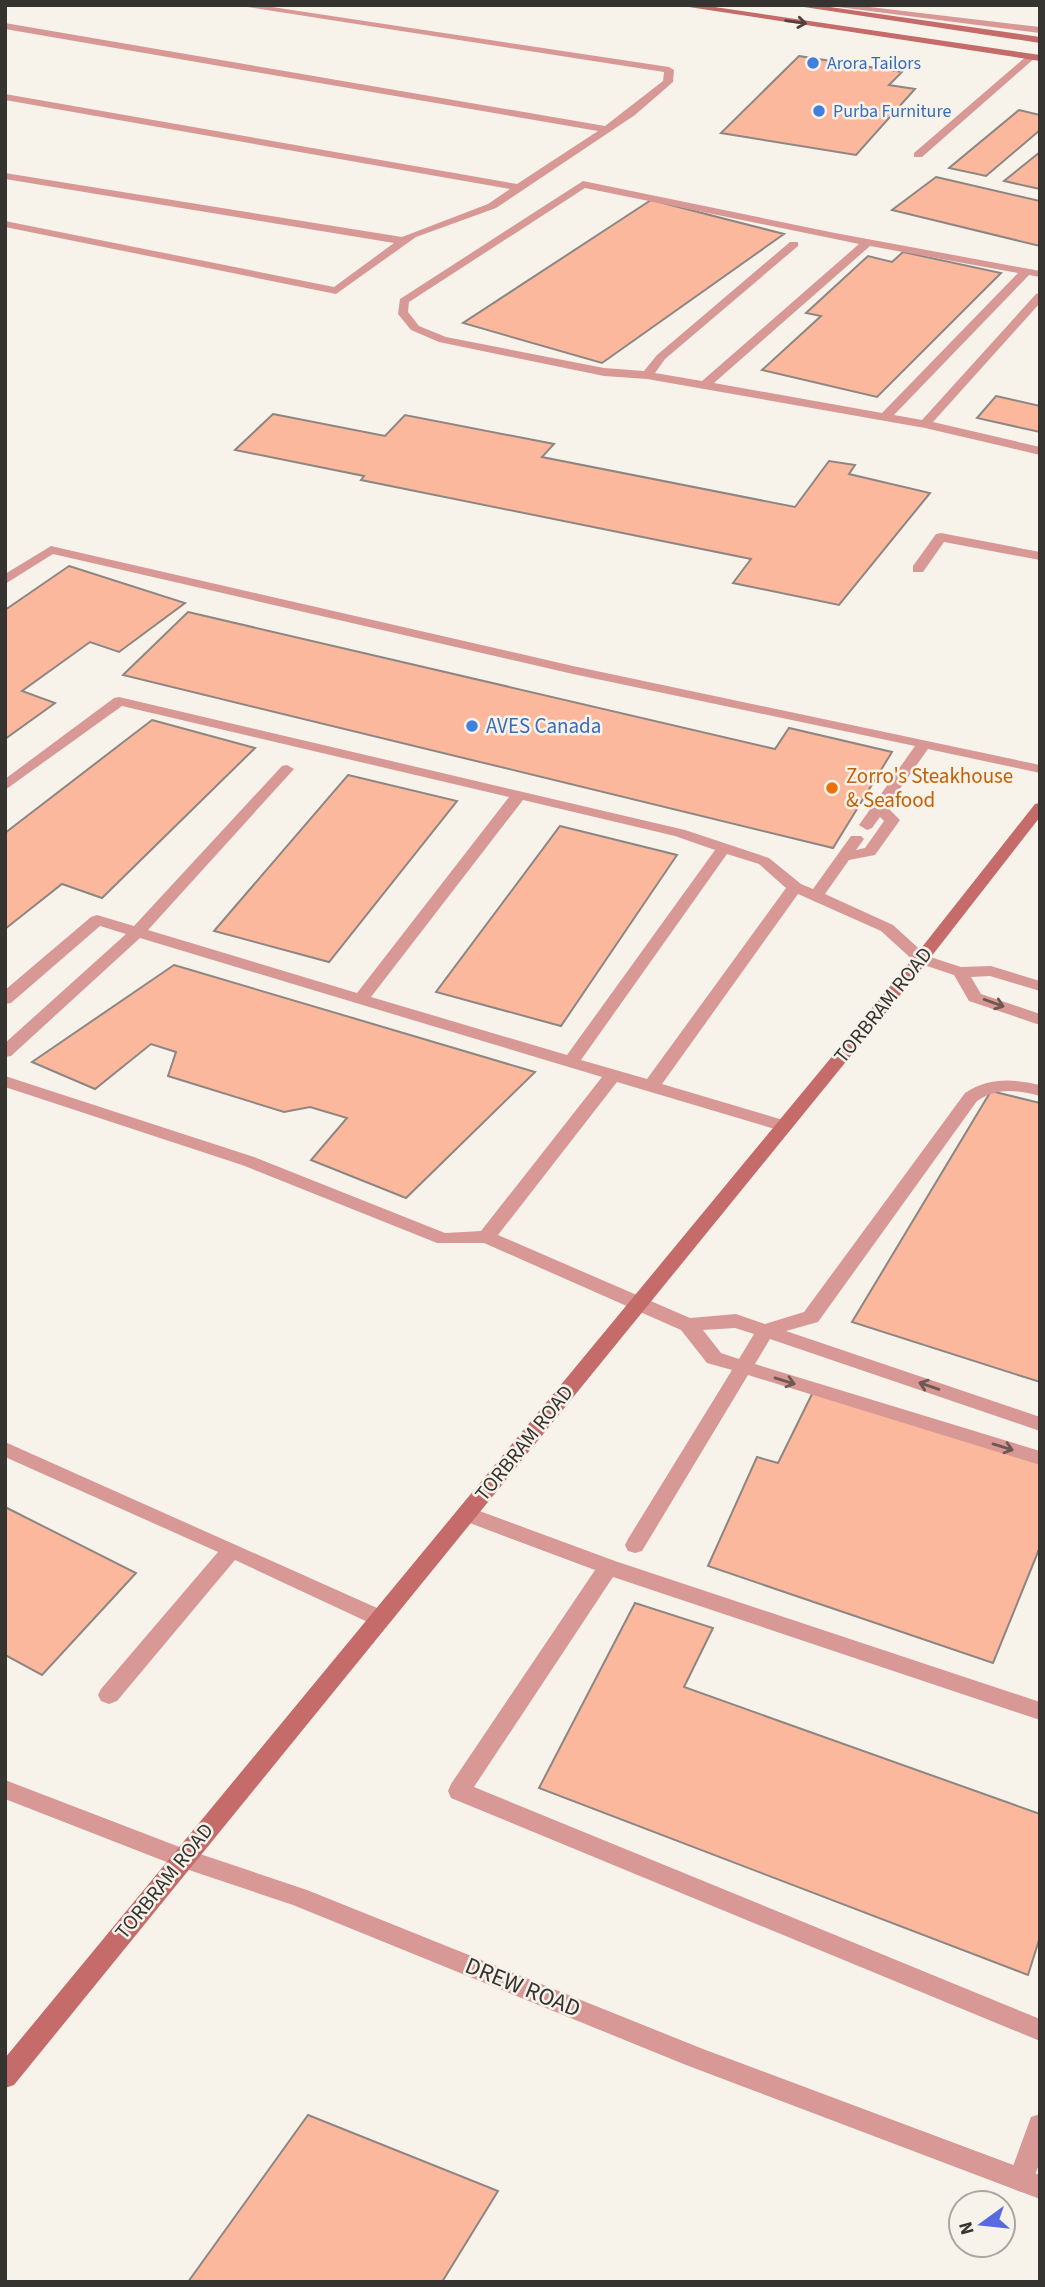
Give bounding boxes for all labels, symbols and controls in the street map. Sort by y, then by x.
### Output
one-way arrow [785,16,807,29]
place label: Arora Tailors [827,51,921,76]
marker: Arora Tailors [805,55,821,71]
place label: Purba Furniture [833,99,951,124]
marker: Purba Furniture [811,103,827,119]
place label: AVES Canada [486,711,601,741]
marker: AVES Canada [464,718,480,734]
place label: Zorro's Steakhouse & Seafood [846,761,1013,815]
marker: Zorro's Steakhouse & Seafood [824,780,840,796]
street label: TORBRAM ROAD [827,940,939,1070]
one-way arrow [983,998,1004,1011]
one-way arrow [774,1375,796,1388]
street label: TORBRAM ROAD [468,1378,580,1508]
one-way arrow [918,1379,940,1391]
one-way arrow [992,1442,1014,1455]
street label: TORBRAM ROAD [108,1816,220,1946]
street label: DREW ROAD [460,1948,586,2027]
north arrow [947,2189,1017,2259]
text: N [952,2218,982,2238]

